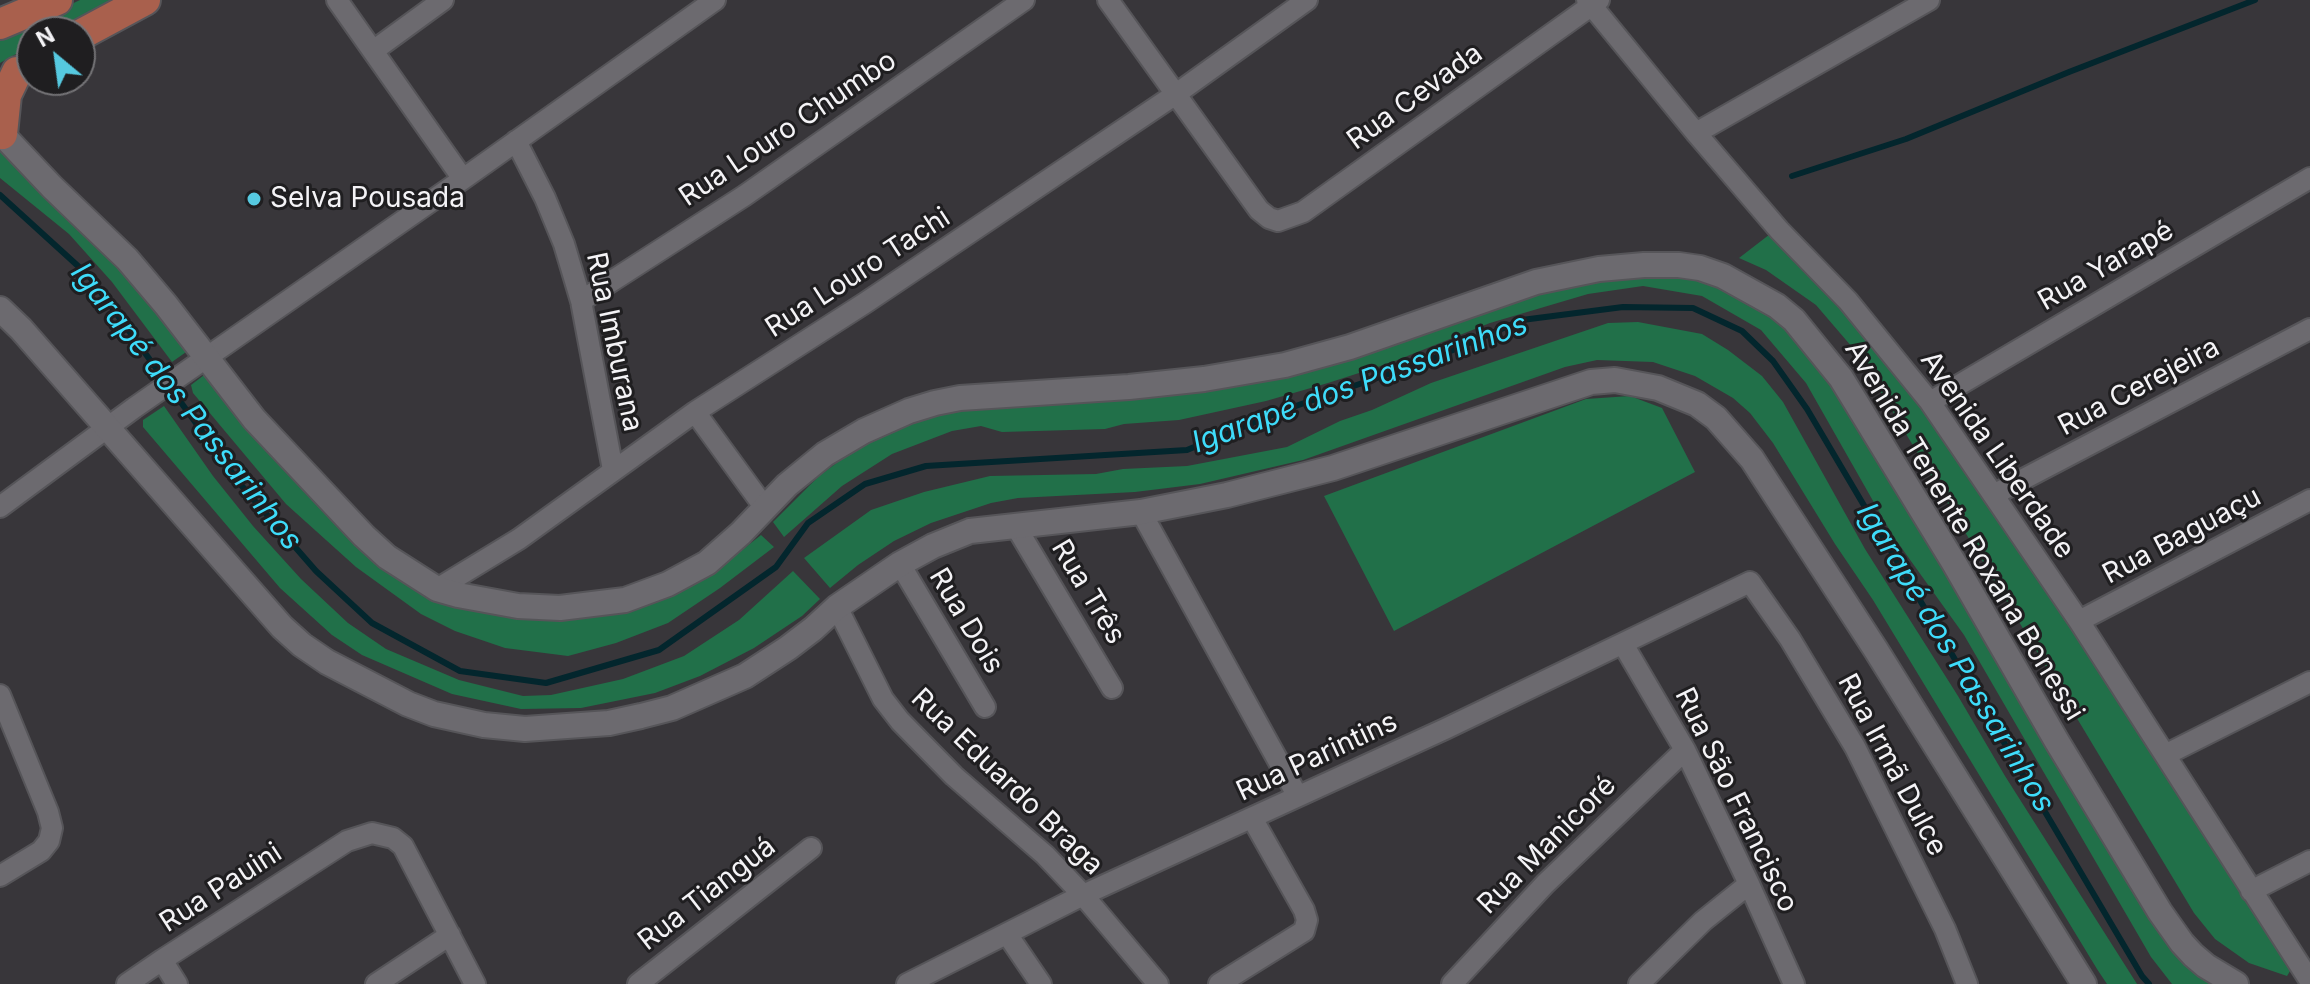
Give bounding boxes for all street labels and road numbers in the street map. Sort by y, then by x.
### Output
street label: Rua Cevada [1341,37,1489,157]
street label: Rua Louro Chumbo [673,44,903,214]
street label: Rua Louro Tachi [759,201,957,345]
street label: Rua Yarapé [2032,214,2180,318]
street label: Rua Imburana [579,249,649,435]
street label: Rua Cerejeira [2053,331,2225,443]
street label: Avenida Tenente Roxana Bonessi [1837,335,2091,727]
street label: Avenida Liberdade [1913,345,2081,565]
street label: Rua Baguaçu [2097,480,2267,592]
street label: Rua Três [1044,534,1132,650]
street label: Rua Dois [922,562,1010,680]
street label: Rua Irmã Dulce [1830,669,1954,861]
street label: Rua Eduardo Braga [904,682,1110,882]
street label: Rua São Francisco [1667,682,1805,918]
street label: Rua Parintins [1231,705,1403,809]
street label: Rua Manicoré [1471,769,1623,921]
street label: Rua Tianguá [632,830,782,958]
street label: Rua Pauini [154,836,288,940]

